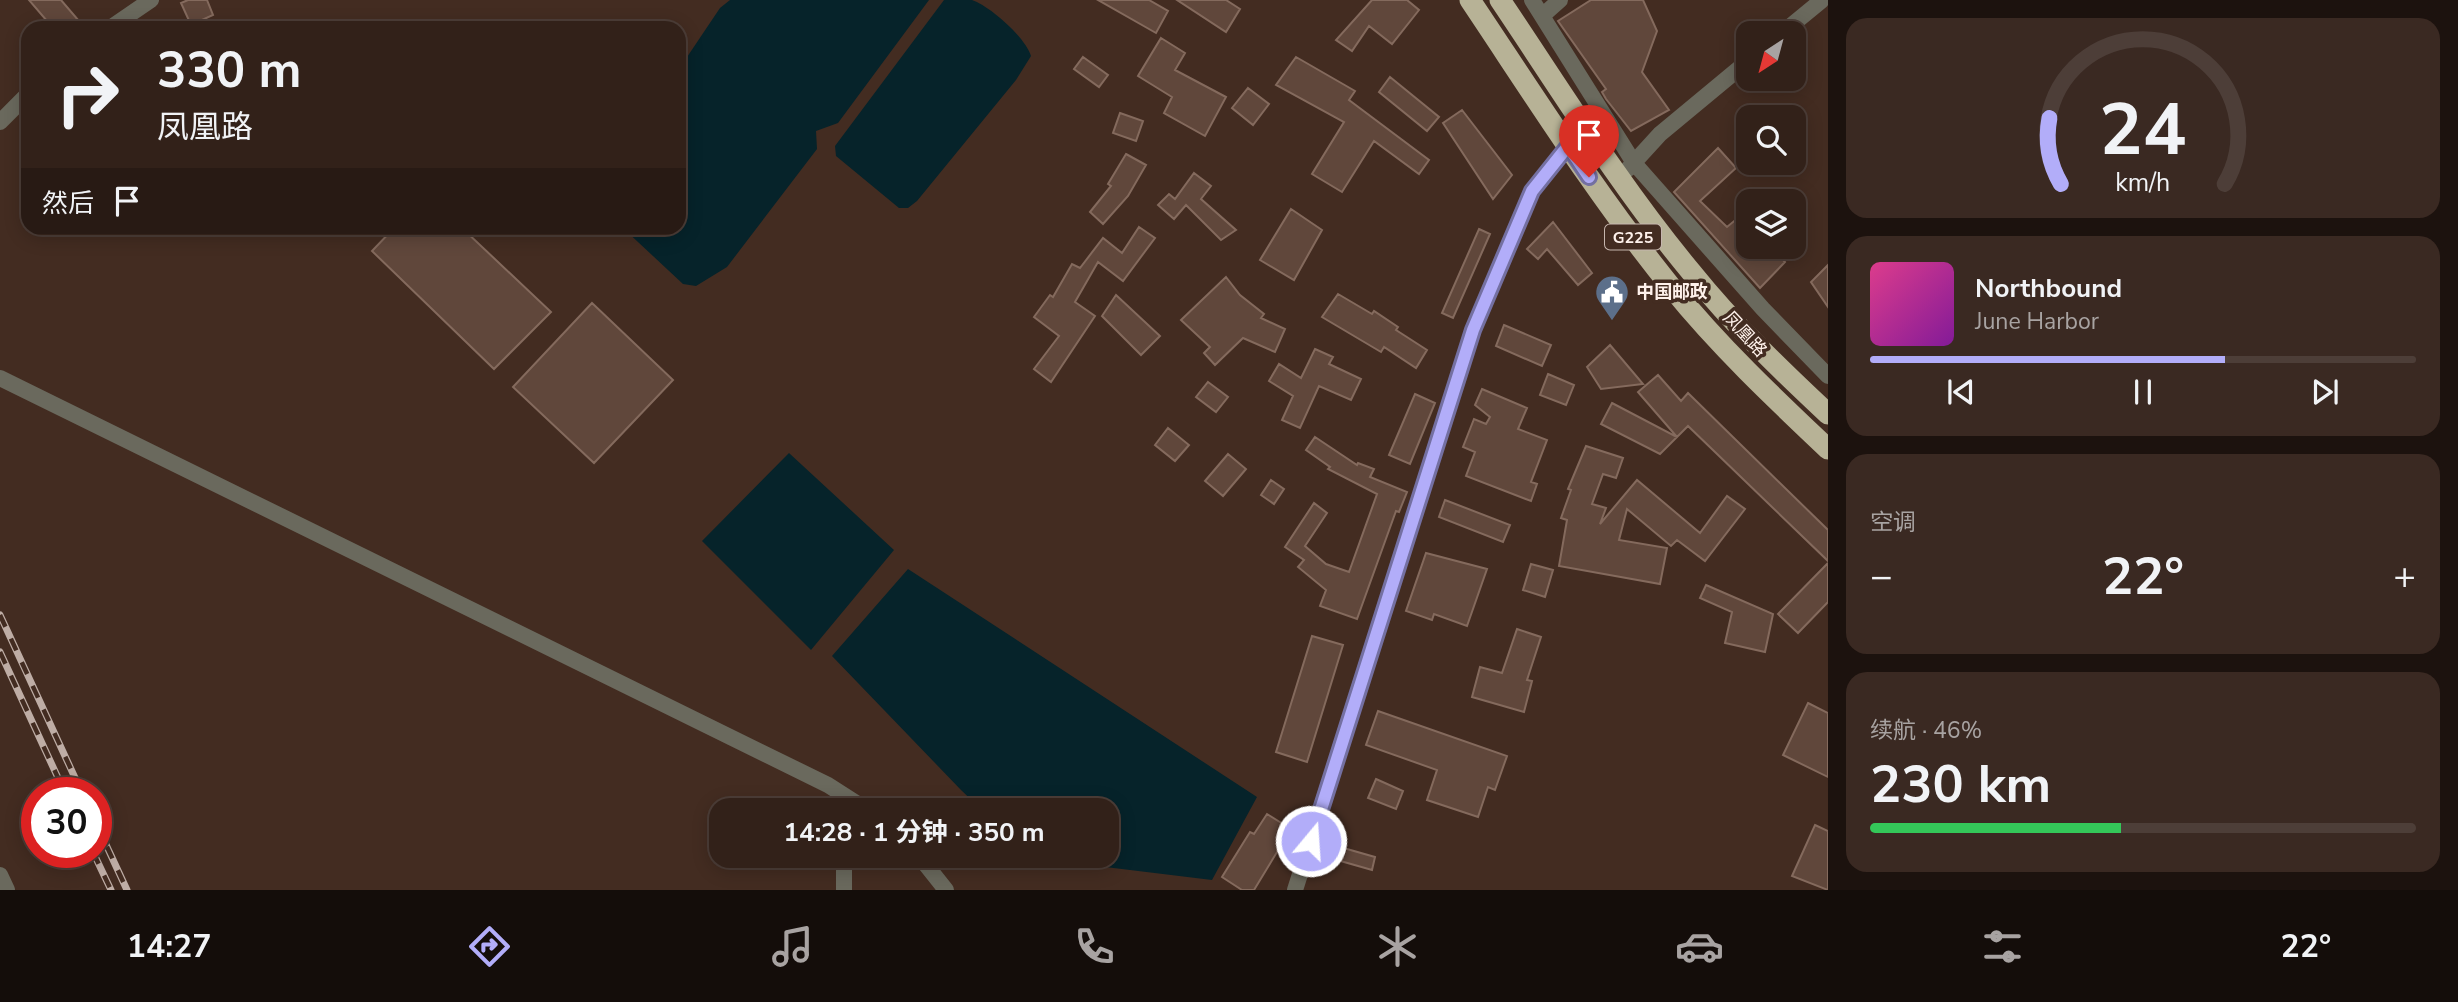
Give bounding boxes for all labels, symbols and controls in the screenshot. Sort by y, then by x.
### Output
north arrow [1736,21,1806,91]
map controls [1736,21,1806,259]
text: 330 m [157,37,301,104]
icon: right [42,49,133,140]
text: 24 [2099,80,2187,180]
pin [1559,105,1619,177]
button: search [1736,105,1806,175]
text: 凤凰路 [157,106,253,149]
icon: arrive [1570,116,1608,154]
text: km/h [2115,166,2171,200]
icon: arrive [108,182,146,220]
text: 然后 [42,186,94,221]
button: layers [1736,189,1806,259]
road number: G225 [1605,224,1661,249]
text: Northbound [1975,271,2122,306]
public building icon: 中国邮政 [1593,273,1631,322]
place label: 中国邮政 [1636,280,1708,304]
street label: 凤凰路 [1718,306,1772,362]
text: June Harbor [1975,306,2099,337]
icon: previous [1942,373,1980,411]
icon: pause [2124,373,2162,411]
icon: next [2306,373,2344,411]
text: 空调 [1870,507,1916,538]
text: 22° [2102,541,2184,612]
text: − [1870,551,1893,602]
text: + [2393,551,2416,602]
text: 续航 · 46% [1870,715,1982,746]
text: 230 km [1870,749,2051,820]
speed limit sign: 30 [21,777,112,868]
position arrow [1274,804,1348,878]
text: 14:28 · 1 分钟 · 350 m [783,815,1045,850]
icon: directions [465,922,514,971]
icon: music [768,922,817,971]
icon: phone [1070,922,1119,971]
icon: climate [1373,922,1422,971]
icon: car [1675,922,1724,971]
icon: filters [1978,922,2027,971]
text: 14:27 [127,925,212,968]
text: 22° [2281,925,2331,968]

